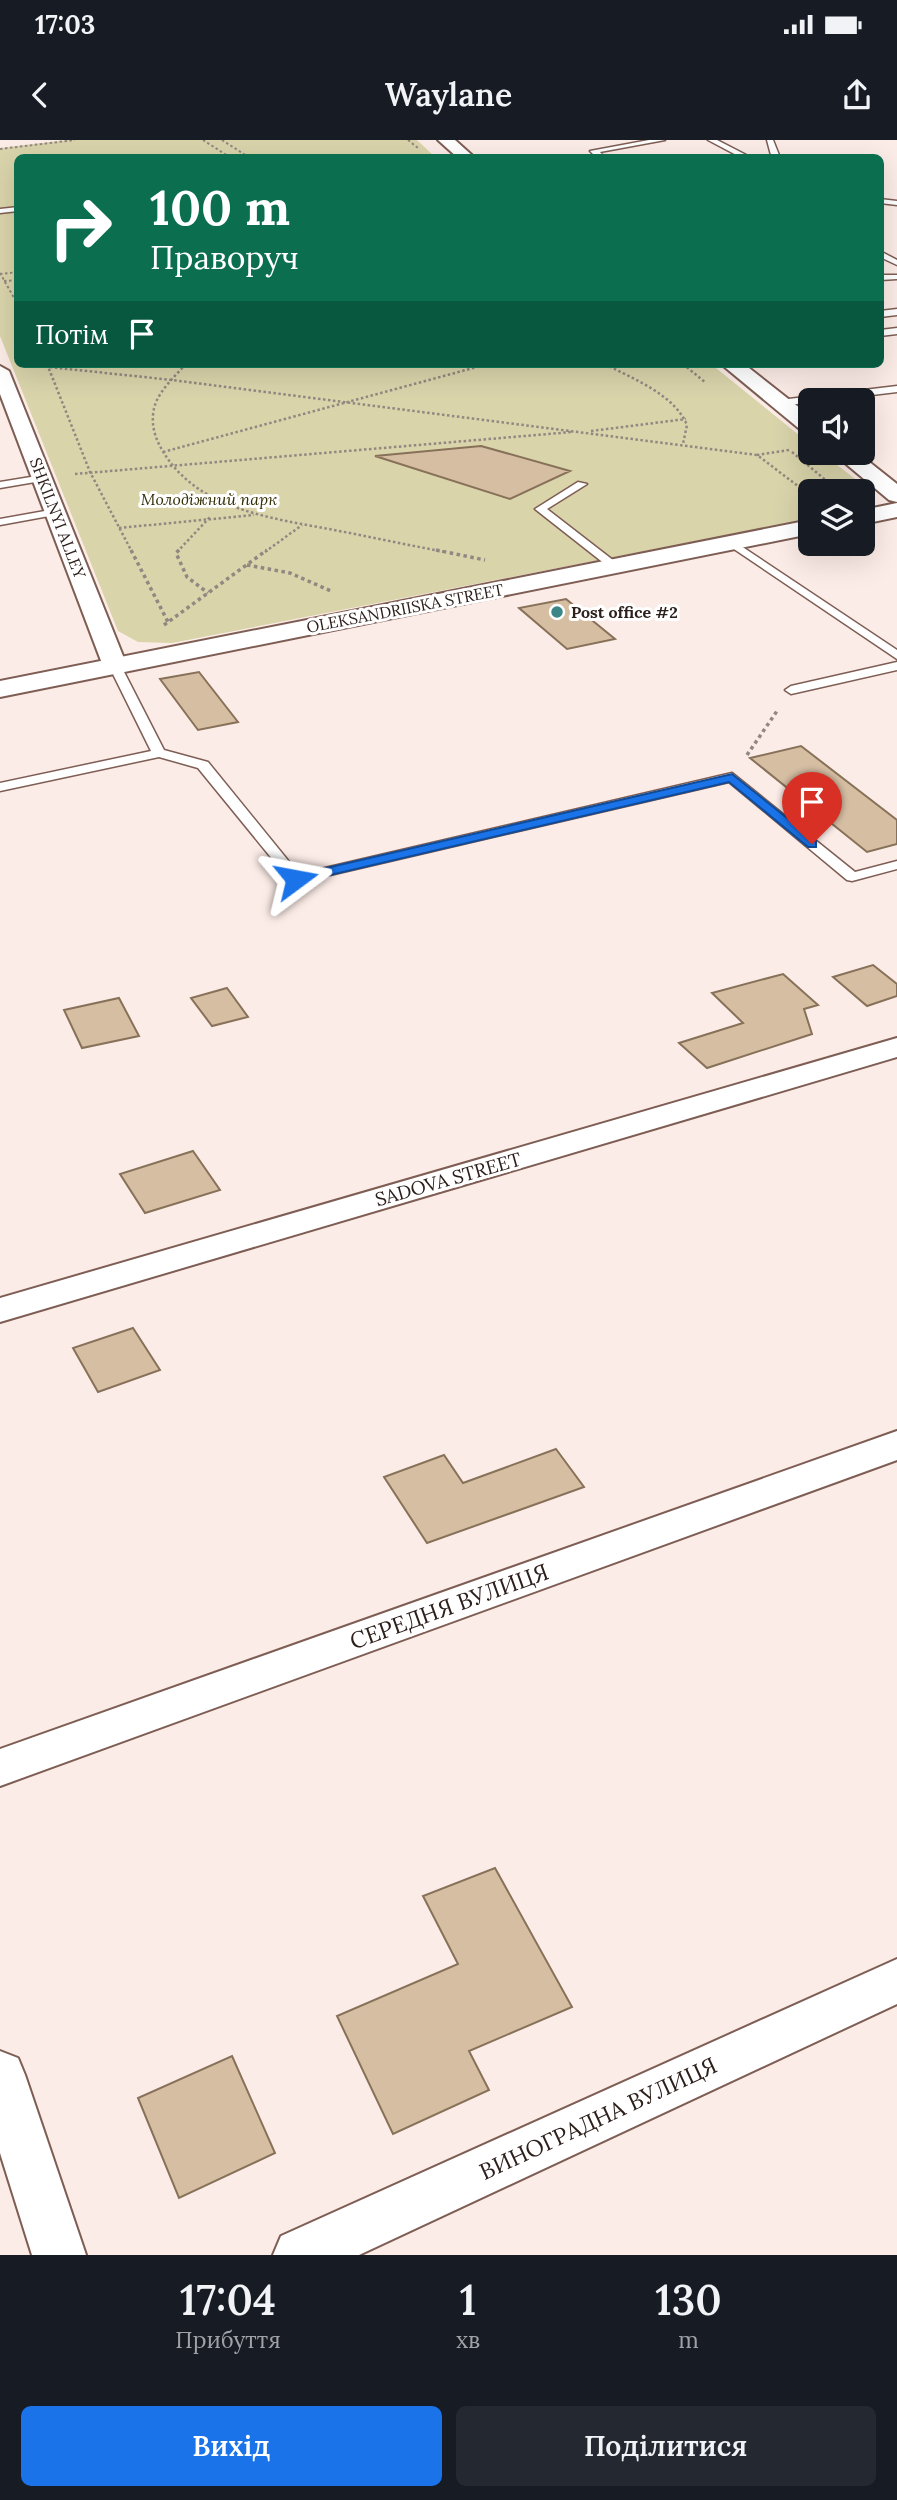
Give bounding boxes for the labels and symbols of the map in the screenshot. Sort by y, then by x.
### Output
street label: SHKILNYI ALLEY [26,455,91,582]
park label: Молодіжний парк [141,489,277,509]
street label: OLEKSANDRIISKA STREET [305,579,505,637]
place label: Post office #2 [571,602,678,622]
marker: Post office #2 [549,604,565,620]
pin [782,772,842,844]
position arrow [259,842,333,916]
street label: SADOVA STREET [372,1147,524,1211]
street label: СЕРЕДНЯ ВУЛИЦЯ [346,1557,552,1655]
street label: ВИНОГРАДНА ВУЛИЦЯ [475,2050,721,2186]

